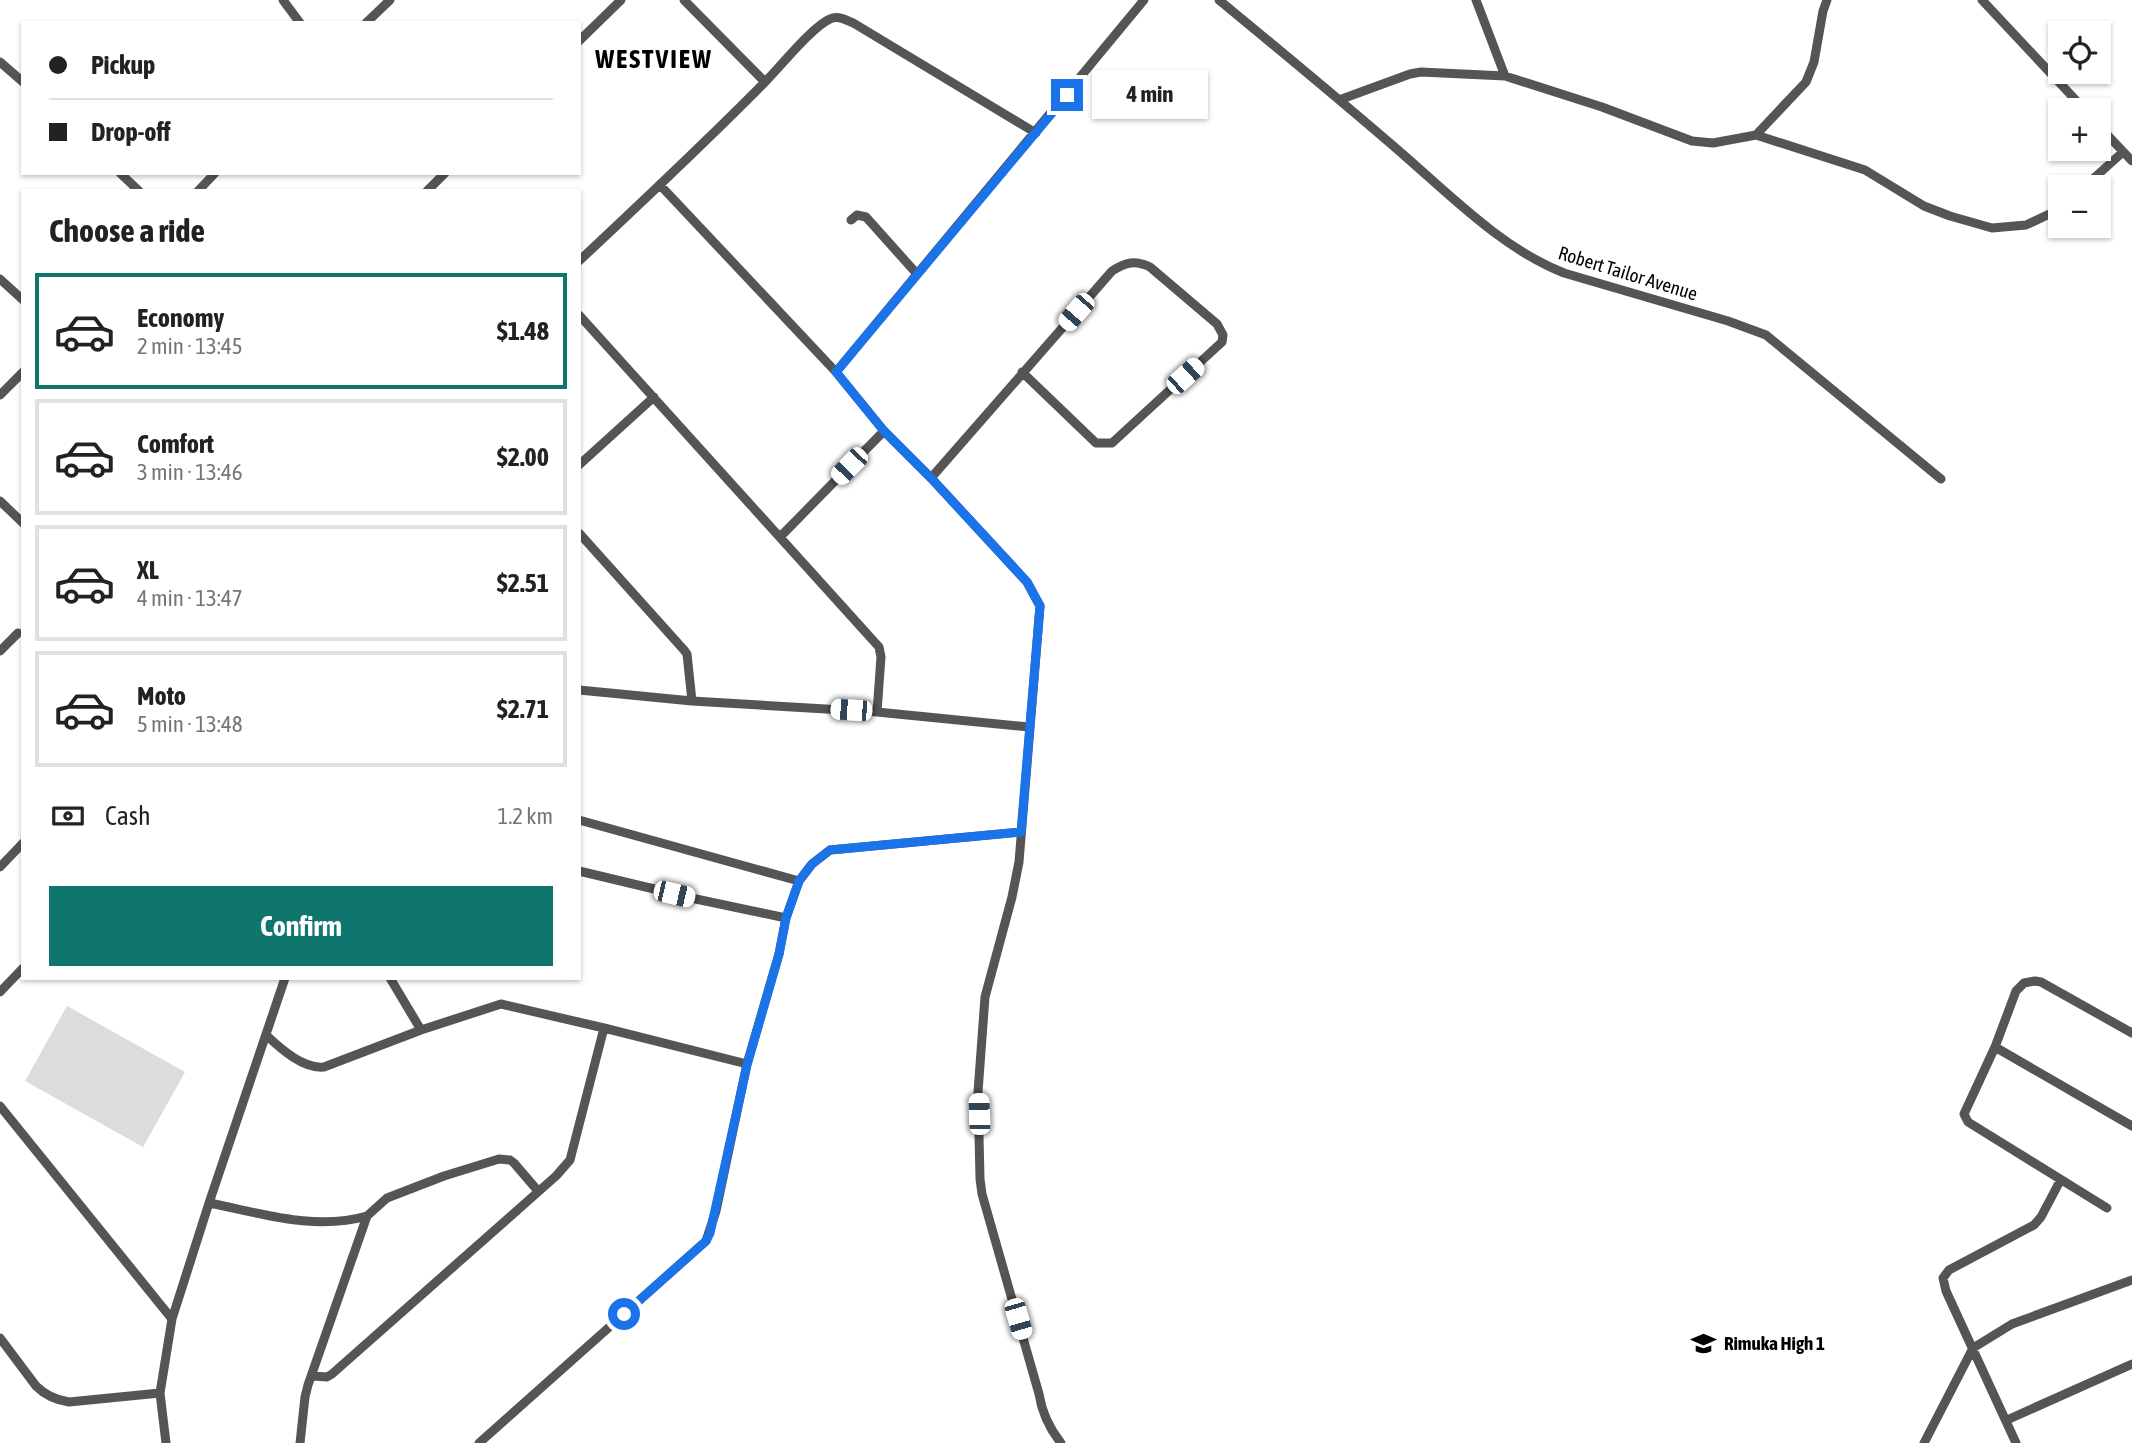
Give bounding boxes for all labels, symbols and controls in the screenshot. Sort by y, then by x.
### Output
map controls [2048,21,2111,238]
button: locate [2048,21,2111,84]
district label: WESTVIEW [594,44,713,74]
text: Pickup [91,50,155,80]
callout: 4 min [1092,70,1207,119]
route end [1051,79,1083,111]
text: 4 min [1127,81,1173,107]
button: + [2048,98,2111,161]
text: Drop-off [91,117,171,147]
button: − [2048,175,2111,238]
text: Choose a ride [49,212,205,249]
street label: Robert Tailor Avenue [1556,241,1700,305]
car [1055,289,1098,335]
icon: car [53,300,116,363]
text: Economy [137,303,224,333]
text: $1.48 [497,316,549,346]
text: 2 min · 13:45 [137,333,243,359]
car [1163,354,1208,398]
icon: car [53,426,116,489]
text: Comfort [137,429,214,459]
text: $2.00 [497,442,549,472]
car [827,444,872,488]
text: 3 min · 13:46 [137,459,243,485]
icon: car [53,552,116,615]
text: XL [137,555,159,585]
text: $2.51 [497,568,549,598]
text: 4 min · 13:47 [137,585,243,611]
icon: car [53,678,116,741]
text: Moto [137,681,186,711]
text: $2.71 [497,694,549,724]
car [830,698,873,722]
text: 5 min · 13:48 [137,711,243,737]
icon: cash [49,797,87,835]
text: Cash [105,801,151,831]
text: 1.2 km [497,803,553,829]
car [652,879,697,909]
button: Confirm [49,886,553,966]
car [968,1093,991,1135]
car [1003,1296,1034,1342]
route start [608,1298,640,1330]
school or university icon: Rimuka High 1 [1690,1329,1718,1357]
place label: Rimuka High 1 [1724,1332,1825,1354]

